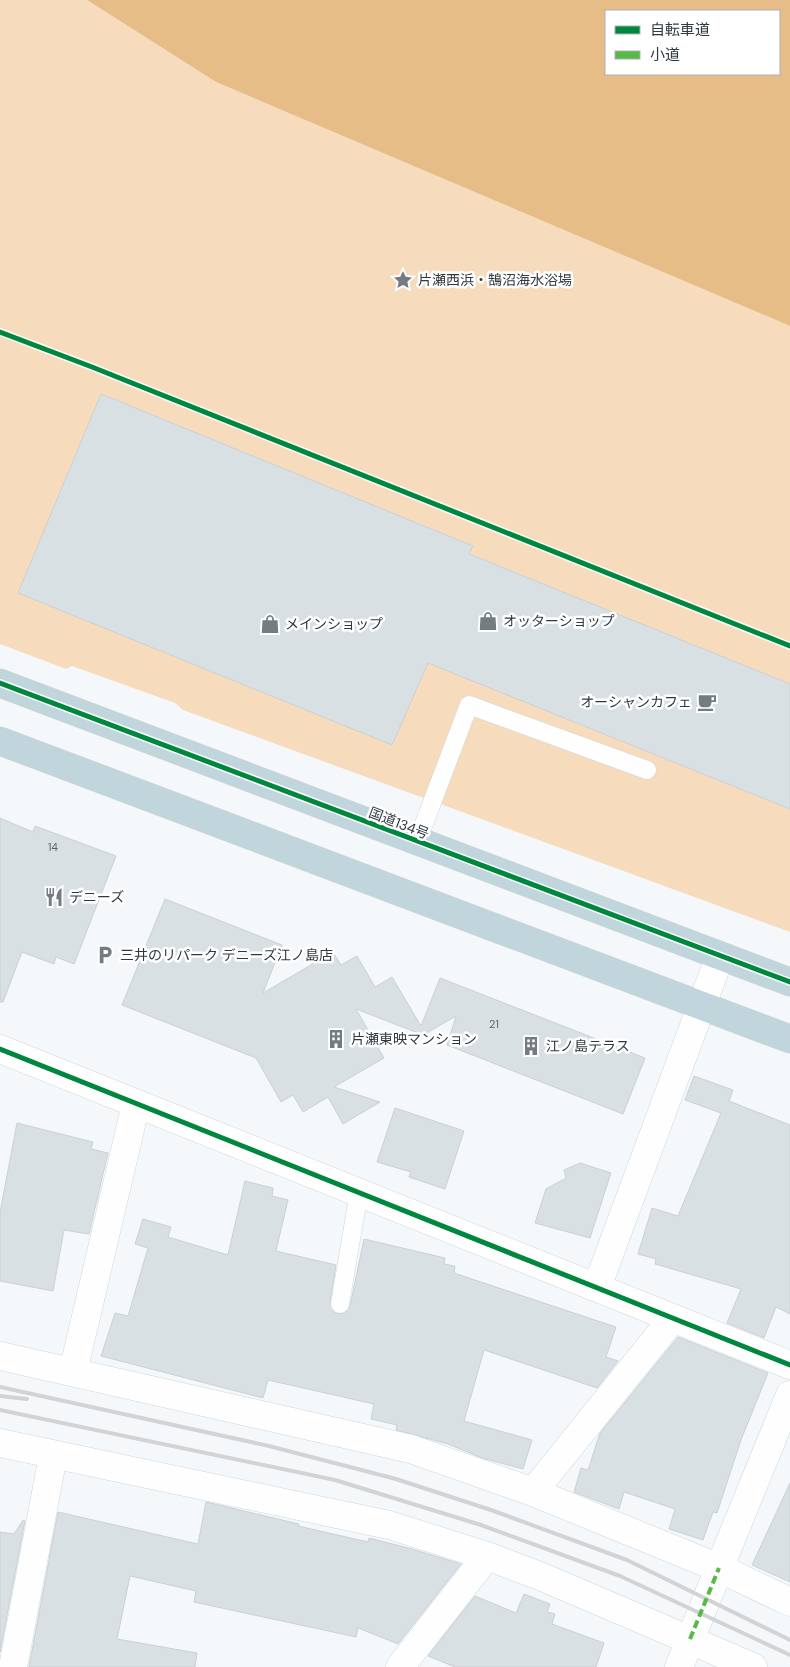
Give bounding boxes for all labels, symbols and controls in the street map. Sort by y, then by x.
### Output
legend [605,10,780,75]
text: 自転車道 [650,20,710,40]
text: 小道 [650,45,680,65]
place icon: 片瀬西浜・鵠沼海水浴場 [392,269,414,291]
place label: 片瀬西浜・鵠沼海水浴場 [418,271,572,289]
shop icon: オッターショップ [477,610,499,632]
place label: オッターショップ [503,612,615,630]
shop icon: メインショップ [259,613,281,635]
place label: メインショップ [285,615,383,633]
cafe icon: オーシャンカフェ [696,691,718,713]
place label: オーシャンカフェ [580,693,692,711]
street label: 国道134号 [366,803,432,843]
house number: 14 [48,840,58,854]
restaurant icon: デニーズ [43,886,65,908]
place label: デニーズ [69,888,124,906]
parking icon: 三井のリパーク デニーズ江ノ島店 [94,944,116,966]
place label: 三井のリパーク デニーズ江ノ島店 [120,946,333,964]
house number: 21 [489,1017,499,1031]
building icon: 片瀬東映マンション [325,1028,347,1050]
place label: 片瀬東映マンション [351,1030,477,1048]
building icon: 江ノ島テラス [520,1035,542,1057]
place label: 江ノ島テラス [546,1037,630,1055]

